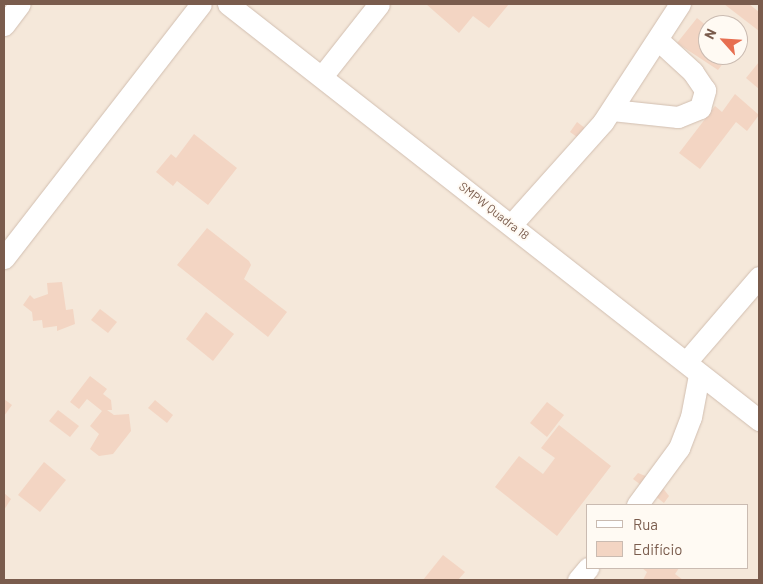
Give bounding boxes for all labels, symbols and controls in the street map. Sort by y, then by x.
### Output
north arrow [698,15,748,65]
text: N [700,26,720,42]
street label: SMPW Quadra 18 [456,179,532,243]
legend [586,504,748,569]
text: Rua [633,515,658,533]
text: Edifício [633,540,682,558]

